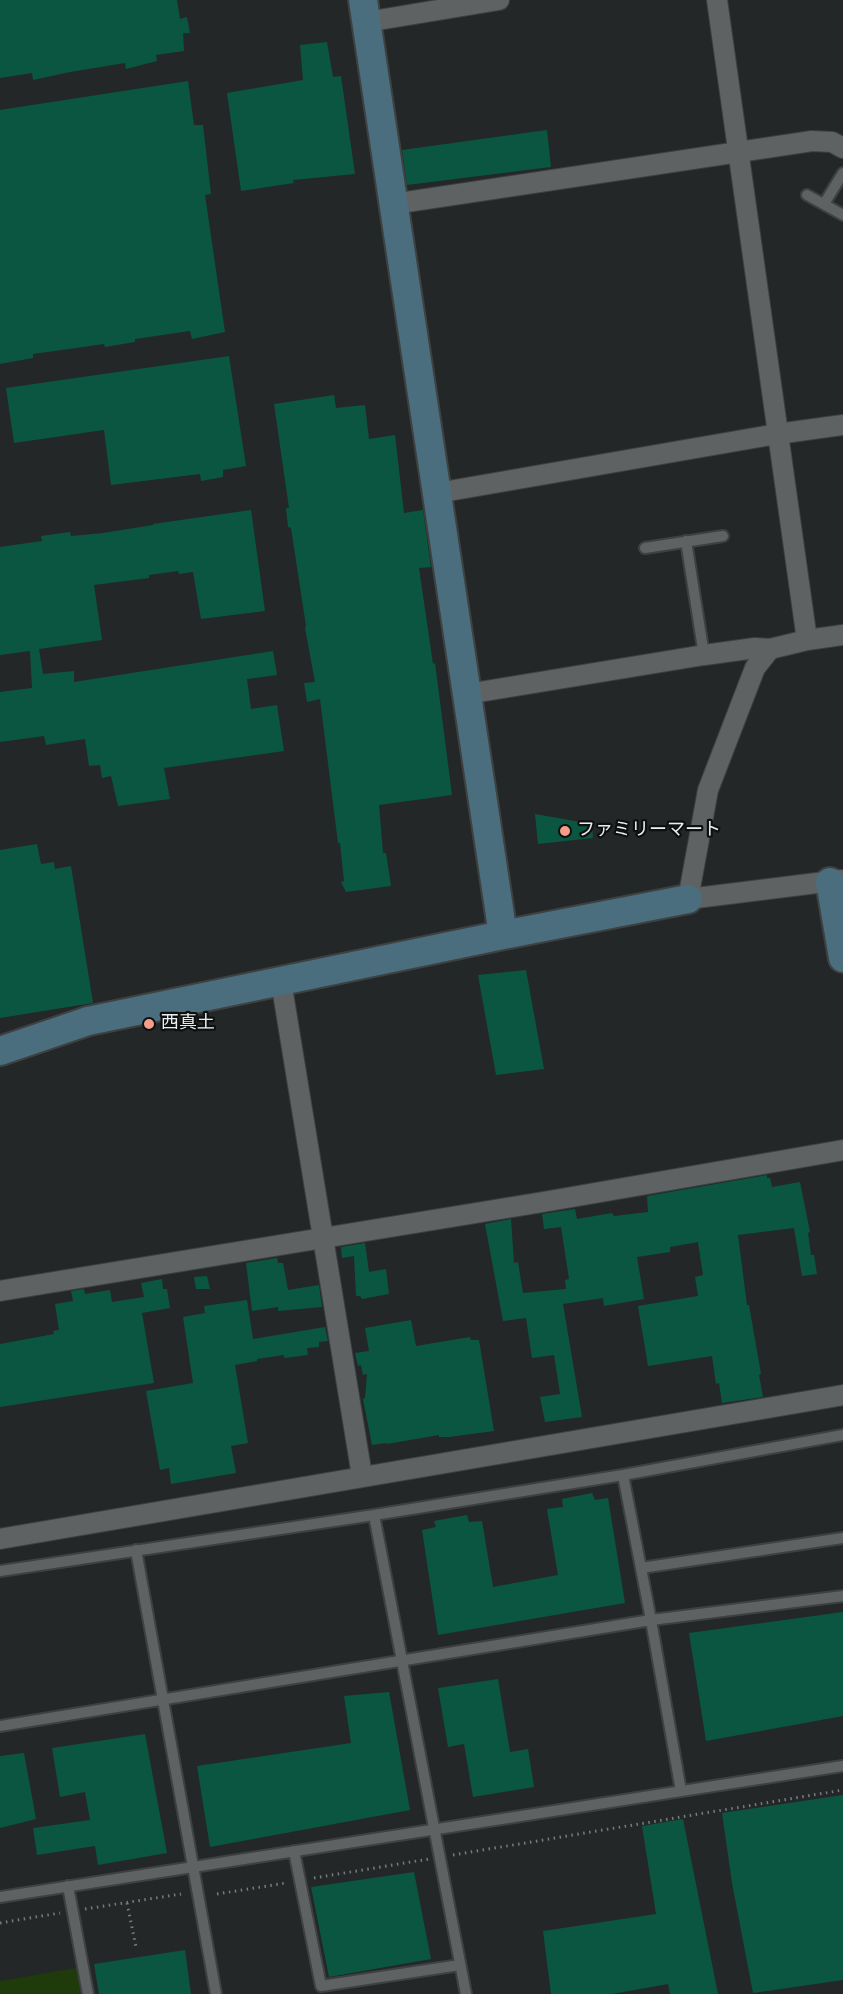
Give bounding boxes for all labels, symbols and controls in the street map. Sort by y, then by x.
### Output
place label: ファミリーマート [577,820,721,842]
marker: ファミリーマート [558,824,572,838]
place label: 西真土 [161,1013,215,1035]
marker: 西真土 [142,1017,156,1031]

